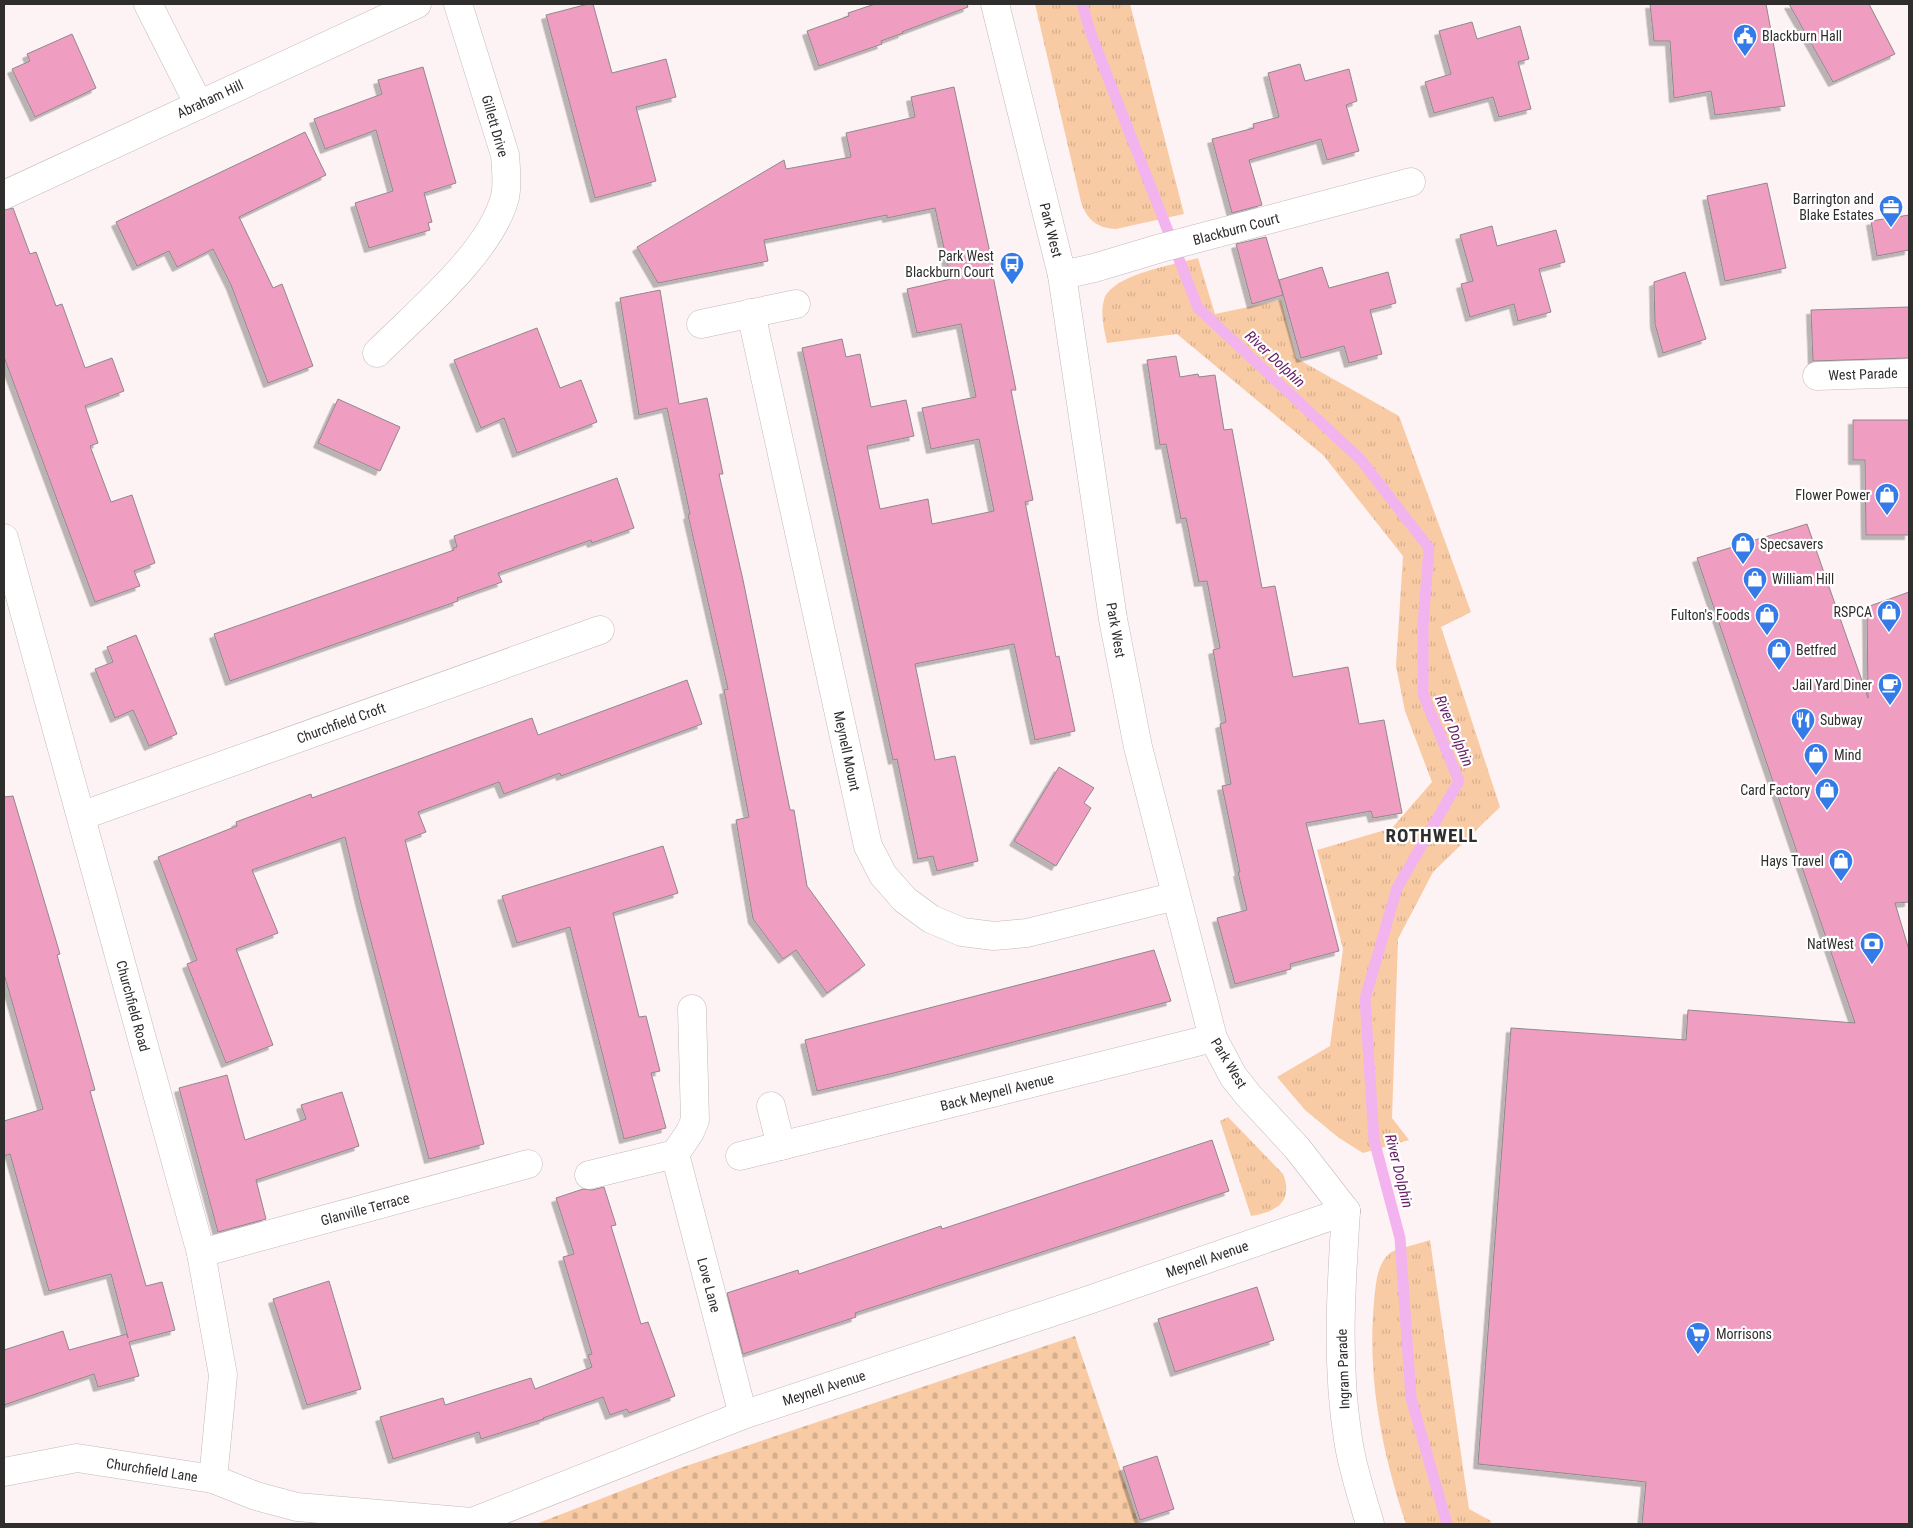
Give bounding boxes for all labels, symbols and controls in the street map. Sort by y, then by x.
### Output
public building icon: Blackburn Hall [1732,23,1758,57]
place label: Blackburn Hall [1762,28,1842,44]
street label: Abraham Hill [174,77,246,121]
street label: Gillett Drive [479,93,512,159]
place label: Barrington and Blake Estates [1793,191,1874,223]
office icon: Barrington and Blake Estates [1878,194,1904,228]
street label: Park West [1036,201,1066,259]
street label: Blackburn Court [1191,210,1281,248]
place label: Park West Blackburn Court [905,248,994,280]
bus stop icon: Park West Blackburn Court [999,251,1025,285]
water label: River Dolphin [1241,327,1309,391]
street label: West Parade [1828,365,1898,383]
shop icon: Flower Power [1874,482,1900,516]
place label: Flower Power [1795,487,1870,503]
shop icon: Specsavers [1730,531,1756,565]
place label: Specsavers [1760,536,1823,552]
shop icon: William Hill [1742,566,1768,600]
place label: William Hill [1772,571,1834,587]
shop icon: RSPCA [1876,599,1902,633]
street label: Park West [1103,601,1129,659]
shop icon: Fulton's Foods [1754,602,1780,636]
place label: RSPCA [1834,604,1872,620]
place label: Fulton's Foods [1671,607,1750,623]
shop icon: Betfred [1766,637,1792,671]
place label: Betfred [1796,642,1836,658]
cafe icon: Jail Yard Diner [1877,672,1903,706]
place label: Jail Yard Diner [1792,677,1872,693]
water label: River Dolphin [1431,693,1477,769]
street label: Churchfield Croft [294,700,388,746]
restaurant icon: Subway [1790,707,1816,741]
street label: Meynell Mount [831,710,863,792]
place label: Subway [1820,712,1863,728]
shop icon: Mind [1803,742,1829,776]
place label: Mind [1834,747,1862,763]
shop icon: Card Factory [1814,777,1840,811]
place label: Card Factory [1740,782,1810,798]
district label: ROTHWELL [1386,824,1478,847]
shop icon: Hays Travel [1828,848,1854,882]
place label: Hays Travel [1761,853,1824,869]
bank icon: NatWest [1859,931,1885,965]
place label: NatWest [1807,936,1854,952]
street label: Churchfield Road [113,959,153,1053]
street label: Park West [1208,1035,1250,1091]
street label: Back Meynell Avenue [939,1070,1056,1114]
water label: River Dolphin [1381,1132,1417,1210]
street label: Glanville Terrace [319,1189,412,1229]
street label: Meynell Avenue [1164,1237,1251,1281]
street label: Love Lane [694,1256,724,1315]
supermarket icon: Morrisons [1685,1321,1711,1355]
place label: Morrisons [1716,1326,1772,1342]
street label: Ingram Parade [1334,1328,1352,1409]
street label: Meynell Avenue [781,1367,868,1409]
street label: Churchfield Lane [105,1455,199,1485]

